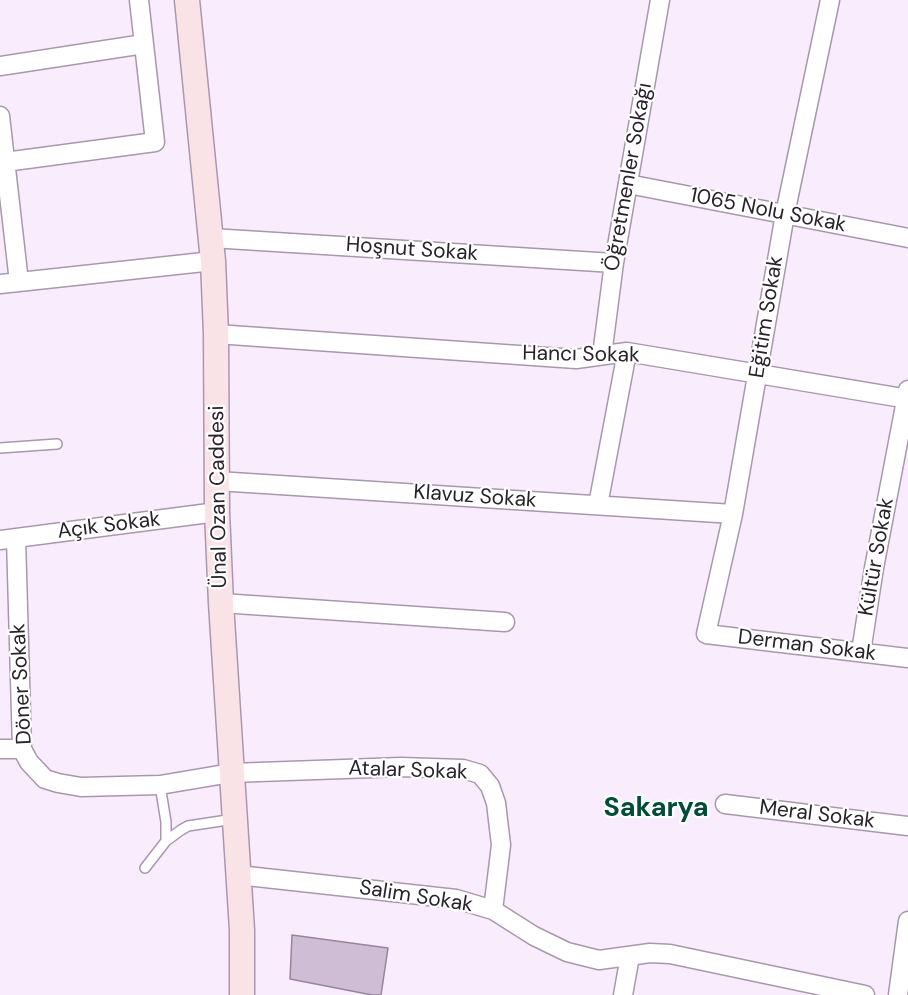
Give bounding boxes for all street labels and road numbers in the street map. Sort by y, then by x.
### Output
street label: Öğretmenler Sokağı [600,81,658,273]
street label: 1065 Nolu Sokak [688,184,848,238]
street label: Hoşnut Sokak [345,233,479,267]
street label: Eğitim Sokak [745,254,789,380]
street label: Hancı Sokak [522,341,640,369]
street label: Ünal Ozan Caddesi [205,405,233,589]
street label: Klavuz Sokak [413,480,537,514]
street label: Kültür Sokak [854,496,900,618]
street label: Açık Sokak [56,507,162,545]
street label: Döner Sokak [6,623,38,745]
street label: Derman Sokak [736,625,878,667]
street label: Atalar Sokak [348,756,468,786]
street label: Meral Sokak [758,795,876,835]
street label: Salim Sokak [357,876,475,918]

